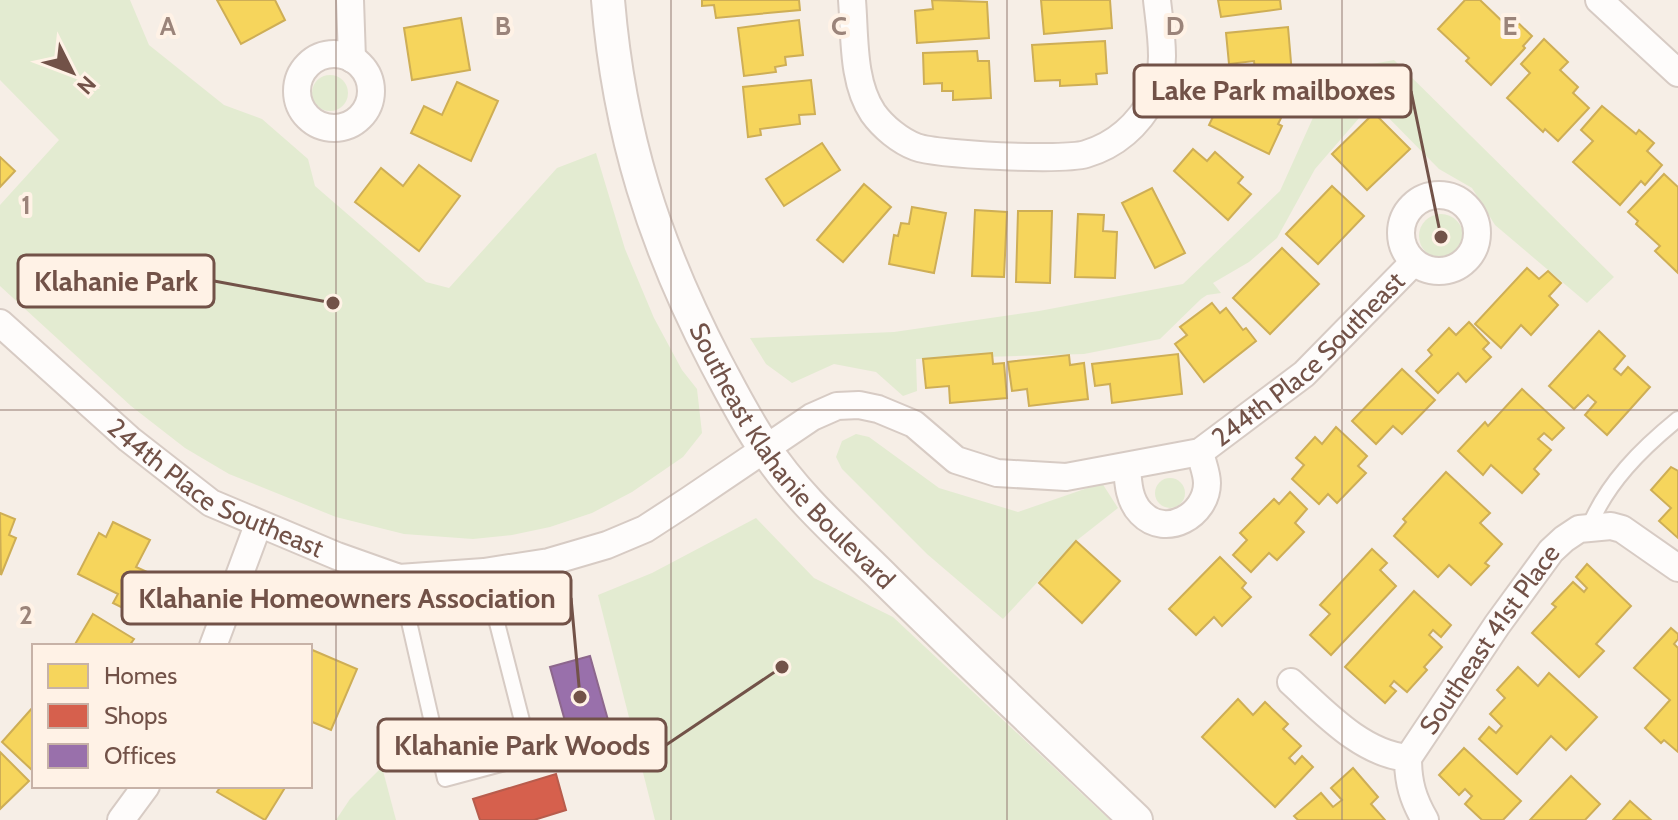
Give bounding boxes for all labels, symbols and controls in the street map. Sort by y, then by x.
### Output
text: A [160,10,177,42]
text: B [495,10,511,42]
text: C [831,10,847,42]
text: D [1166,10,1184,42]
text: E [1503,10,1517,42]
north arrow [32,32,112,112]
callout: Lake Park mailboxes [1134,65,1411,117]
text: N [71,70,102,100]
text: Lake Park mailboxes [1151,73,1395,107]
text: 1 [21,189,31,221]
callout: Klahanie Park [18,255,214,307]
text: Klahanie Park [34,264,199,298]
street label: 244th Place Southeast [1205,265,1411,454]
street label: Southeast Klahanie Boulevard [682,318,902,596]
street label: 244th Place Southeast [101,411,328,565]
street label: Southeast 41st Place [1412,538,1567,740]
callout: Klahanie Homeowners Association [122,572,571,624]
text: Klahanie Homeowners Association [138,581,556,615]
text: 2 [19,599,33,631]
legend [32,644,312,788]
text: Homes [104,661,177,690]
text: Shops [104,701,167,730]
callout: Klahanie Park Woods [378,719,666,771]
text: Klahanie Park Woods [394,728,650,762]
text: Offices [104,741,176,770]

